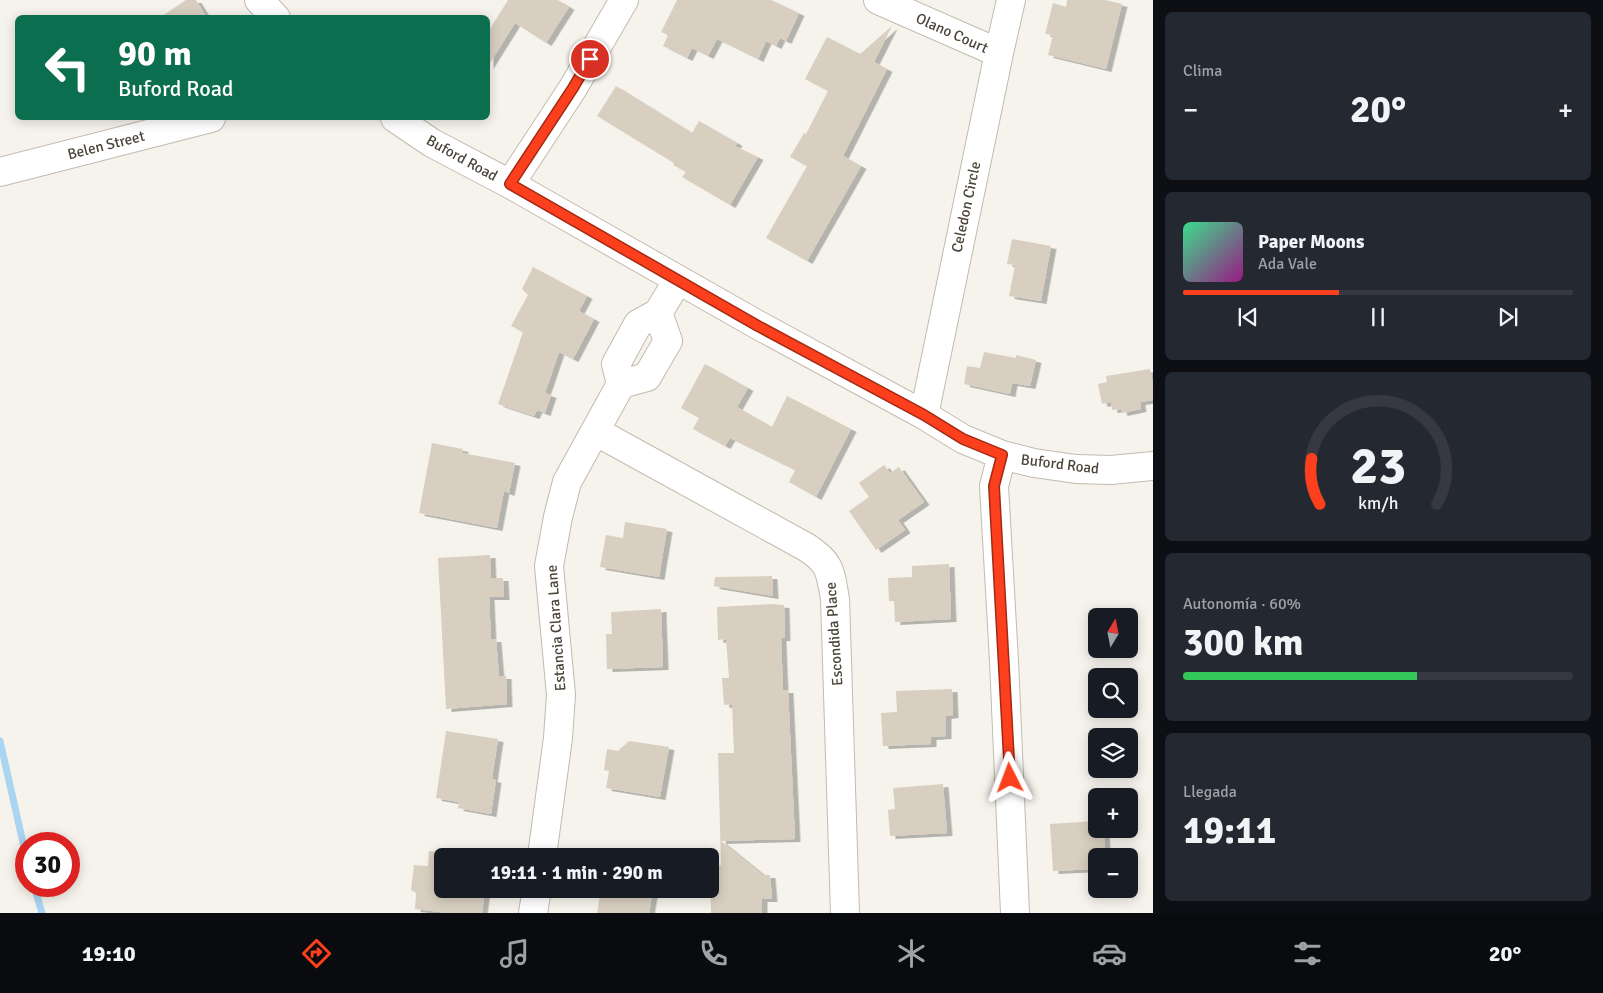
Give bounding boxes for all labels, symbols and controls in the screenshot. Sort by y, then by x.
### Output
street label: Olano Court [913,9,991,57]
text: 90 m [118,32,192,75]
icon: left [35,35,100,100]
pin [569,38,611,80]
icon: arrive [576,45,604,73]
text: Clima [1183,61,1222,81]
text: Buford Road [118,75,233,102]
text: 20° [1350,86,1406,133]
text: − [1183,93,1198,127]
text: + [1558,93,1573,127]
street label: Belen Street [66,127,146,163]
street label: Buford Road [423,131,501,185]
street label: Celedon Circle [948,160,984,254]
text: Paper Moons [1258,230,1364,254]
text: Ada Vale [1258,254,1317,274]
icon: previous [1234,303,1262,331]
icon: pause [1364,303,1392,331]
icon: next [1494,303,1522,331]
text: 23 [1350,434,1406,498]
street label: Buford Road [1020,450,1100,478]
text: km/h [1358,492,1398,514]
street label: Estancia Clara Lane [543,564,569,692]
street label: Escondida Place [821,582,847,686]
text: Autonomía · 60% [1183,594,1301,614]
north arrow [1088,608,1138,658]
map controls [1088,608,1138,898]
text: 300 km [1183,619,1304,666]
button: search [1088,668,1138,718]
button: layers [1088,728,1138,778]
position arrow [983,751,1035,803]
text: Llegada [1183,782,1237,802]
button: + [1088,788,1138,838]
text: 19:11 [1183,807,1276,854]
speed limit sign: 30 [15,832,80,897]
button: − [1088,848,1138,898]
text: 19:11 · 1 min · 290 m [490,861,663,885]
icon: directions [299,936,334,971]
icon: music [497,936,532,971]
icon: phone [696,936,731,971]
icon: climate [894,936,929,971]
icon: car [1092,936,1127,971]
icon: filters [1290,936,1325,971]
text: 19:10 [82,940,136,967]
text: 20° [1489,940,1521,967]

